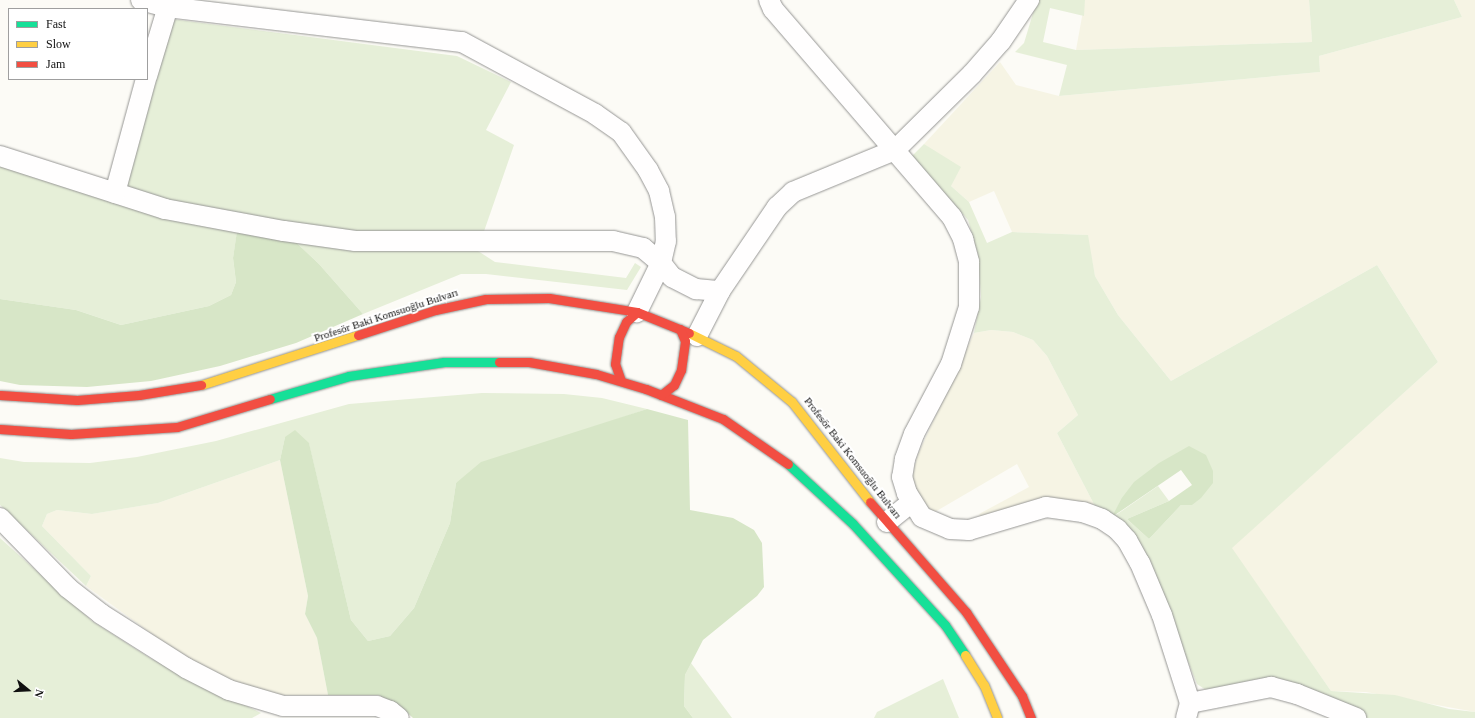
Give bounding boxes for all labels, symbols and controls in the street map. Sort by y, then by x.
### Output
legend [8,8,148,80]
text: Fast [46,17,66,31]
text: Slow [46,37,71,51]
text: Jam [46,57,65,71]
street label: Profesör Baki Komsuoğlu Bulvarı [312,285,460,345]
street label: Profesör Baki Komsuoğlu Bulvarı [801,395,905,521]
north arrow [8,670,48,710]
text: N [32,688,46,699]

